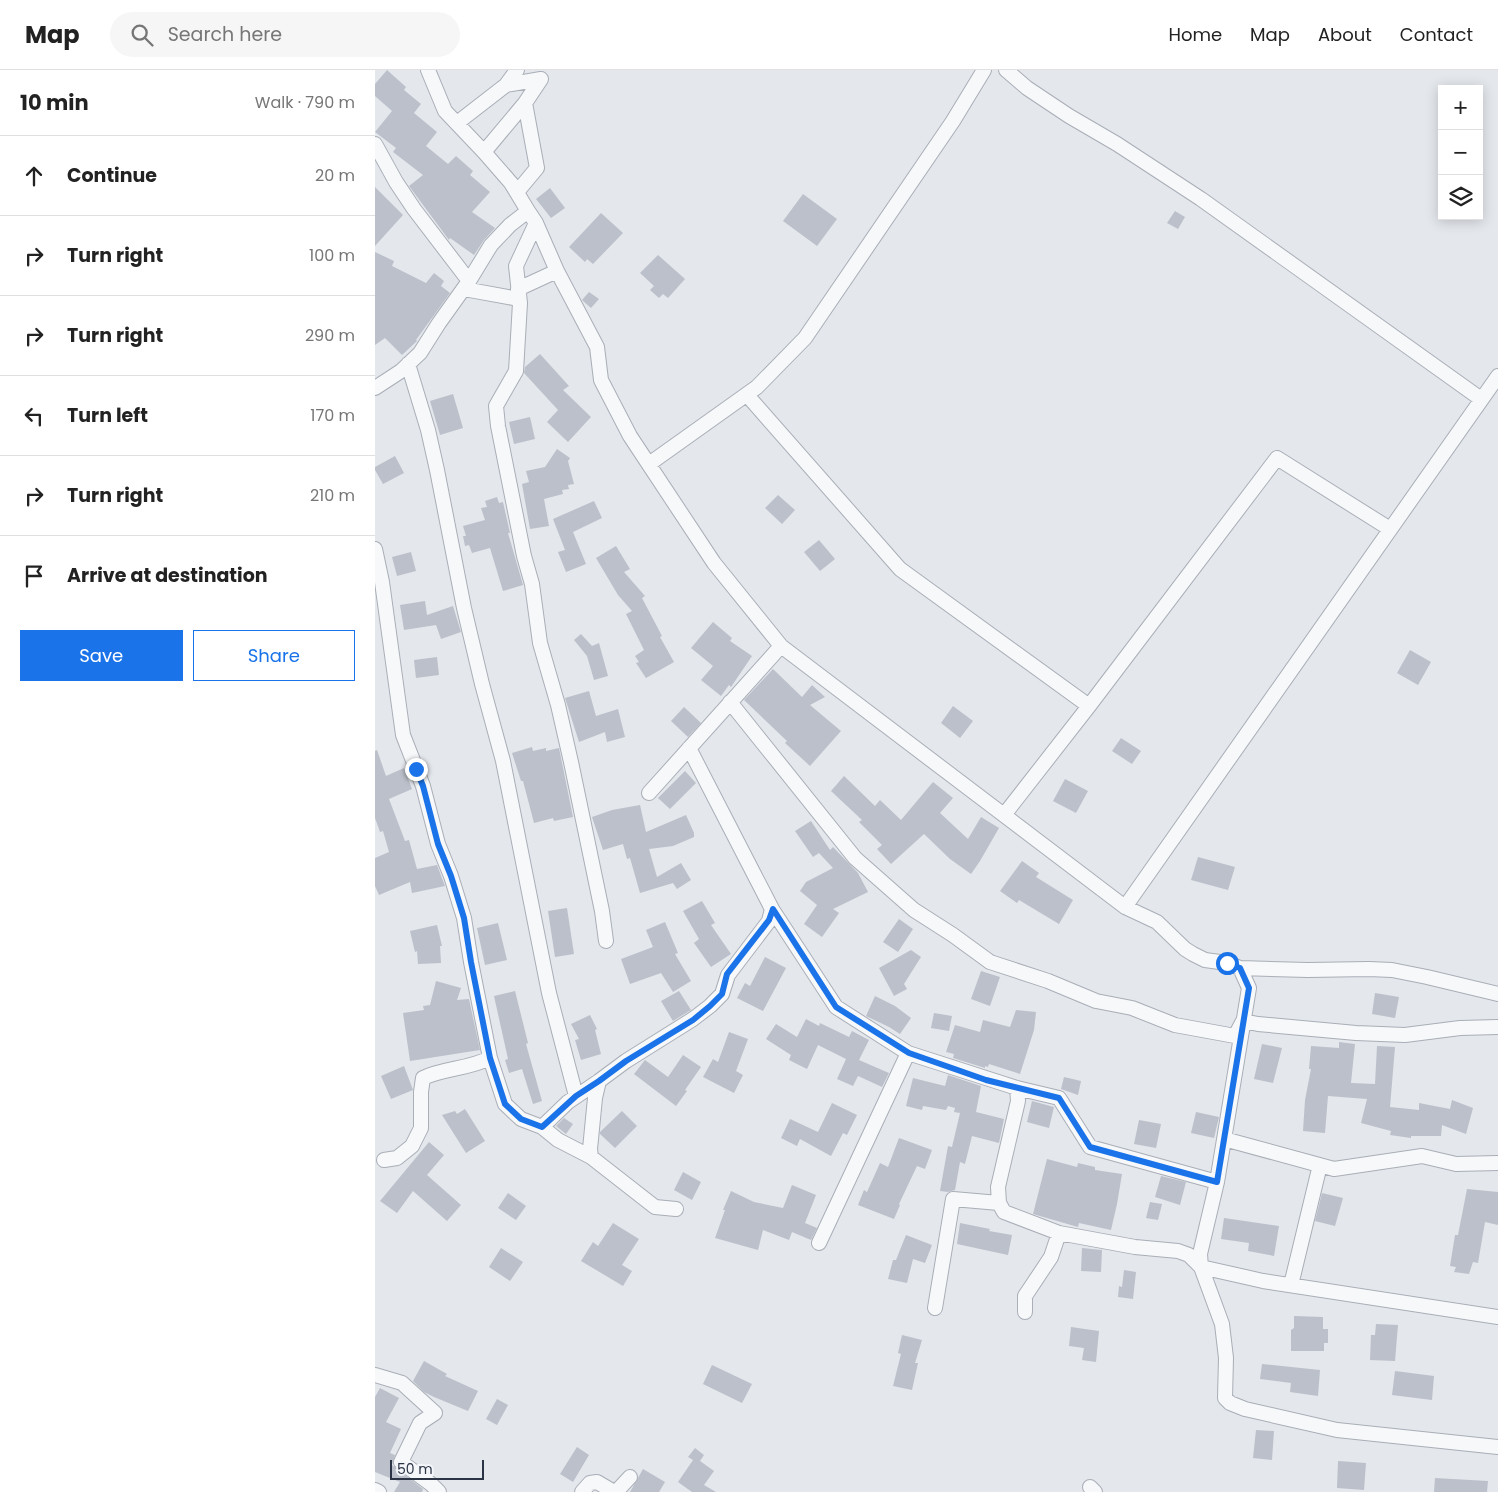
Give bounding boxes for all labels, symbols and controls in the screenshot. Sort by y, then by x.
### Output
search box [110,12,460,57]
text: Map [25,18,80,51]
icon: search [128,21,156,49]
text: Search here [168,21,282,48]
text: Home [1168,22,1222,47]
text: Map [1250,22,1290,47]
text: About [1318,22,1372,47]
text: Contact [1400,22,1473,47]
map controls [1438,85,1483,220]
button: + [1438,85,1483,130]
text: 10 min [20,88,89,117]
text: Walk · 790 m [255,91,355,114]
button: − [1438,130,1483,175]
icon: ahead [20,162,48,190]
text: Continue [67,162,157,189]
text: 20 m [315,164,355,187]
button: layers [1438,175,1483,220]
icon: right [20,242,48,270]
text: Turn right [67,242,163,269]
text: 100 m [309,244,355,267]
icon: right [20,322,48,350]
text: Turn right [67,322,163,349]
text: 290 m [305,324,355,347]
icon: left [20,402,48,430]
text: Turn left [67,402,148,429]
text: 170 m [310,404,355,427]
icon: right [20,482,48,510]
text: Turn right [67,482,163,509]
text: 210 m [310,484,355,507]
icon: arrive [20,562,48,590]
text: Arrive at destination [67,562,268,589]
button: Save [20,630,183,681]
button: Share [193,630,355,681]
route end [405,758,428,781]
route start [1216,952,1239,975]
scale bar [390,1457,484,1480]
text: 50 m [397,1459,433,1479]

